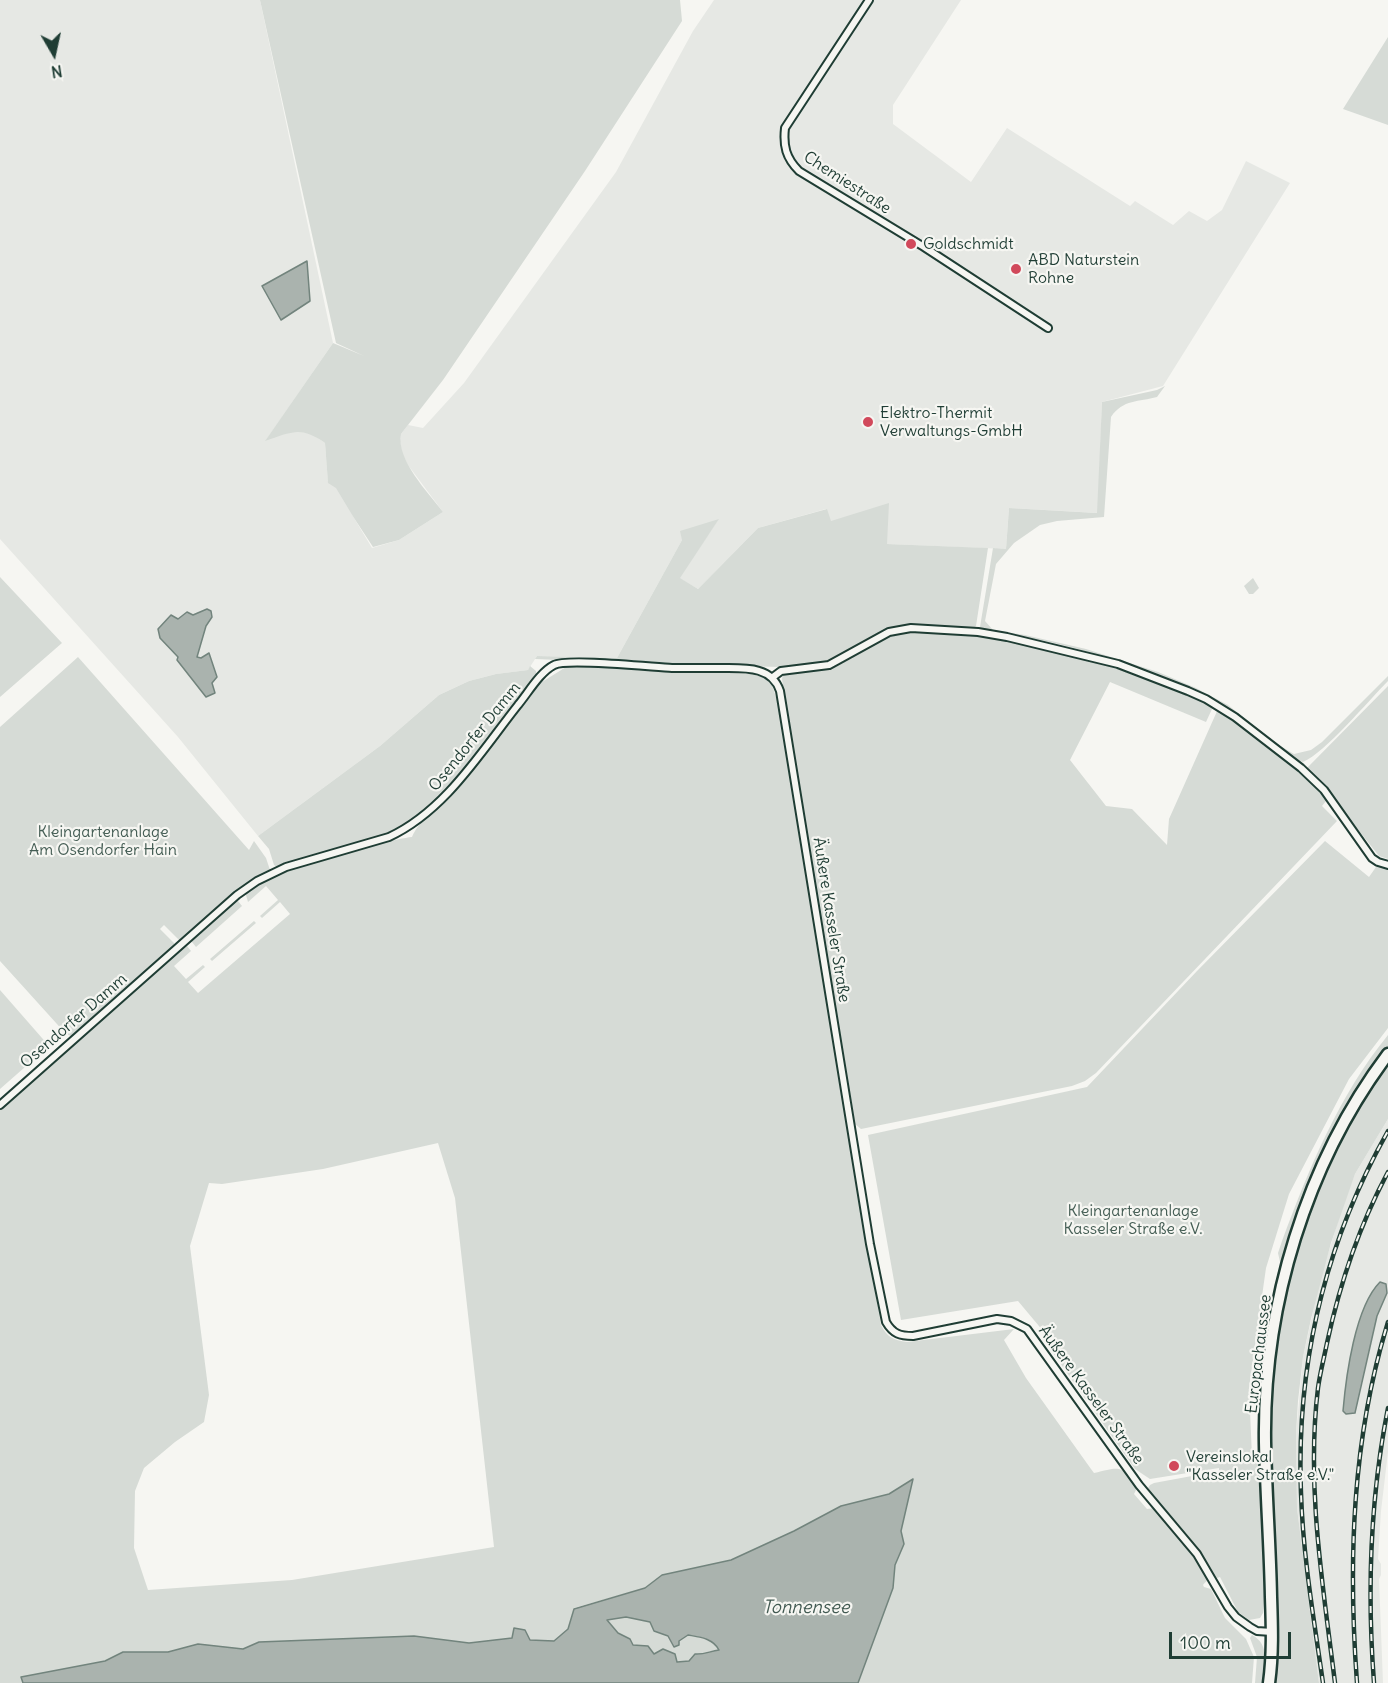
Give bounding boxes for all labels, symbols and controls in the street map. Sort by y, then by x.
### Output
north arrow [24,24,84,84]
text: N [50,61,64,83]
street label: Chemiestraße [800,148,894,218]
place label: Goldschmidt [923,234,1014,254]
marker: Goldschmidt [904,237,918,251]
place label: ABD Naturstein Rohne [1028,250,1139,288]
marker: ABD Naturstein Rohne [1009,262,1023,276]
place label: Elektro-Thermit Verwaltungs-GmbH [880,403,1023,441]
marker: Elektro-Thermit Verwaltungs-GmbH [861,415,875,429]
street label: Osendorfer Damm [425,679,525,795]
park label: Kleingartenanlage Am Osendorfer Hain [29,822,177,860]
street label: Äußere Kasseler Straße [808,836,854,1004]
street label: Osendorfer Damm [17,970,131,1072]
park label: Kleingartenanlage Kasseler Straße e.V. [1064,1201,1202,1239]
street label: Europachaussee [1242,1293,1276,1415]
street label: Äußere Kasseler Straße [1034,1322,1148,1468]
place label: Vereinslokal "Kasseler Straße e.V." [1186,1447,1334,1485]
marker: Vereinslokal "Kasseler Straße e.V." [1167,1459,1181,1473]
water label: Tonnensee [763,1597,849,1619]
scale bar [1172,1620,1294,1658]
text: 100 m [1180,1631,1231,1654]

